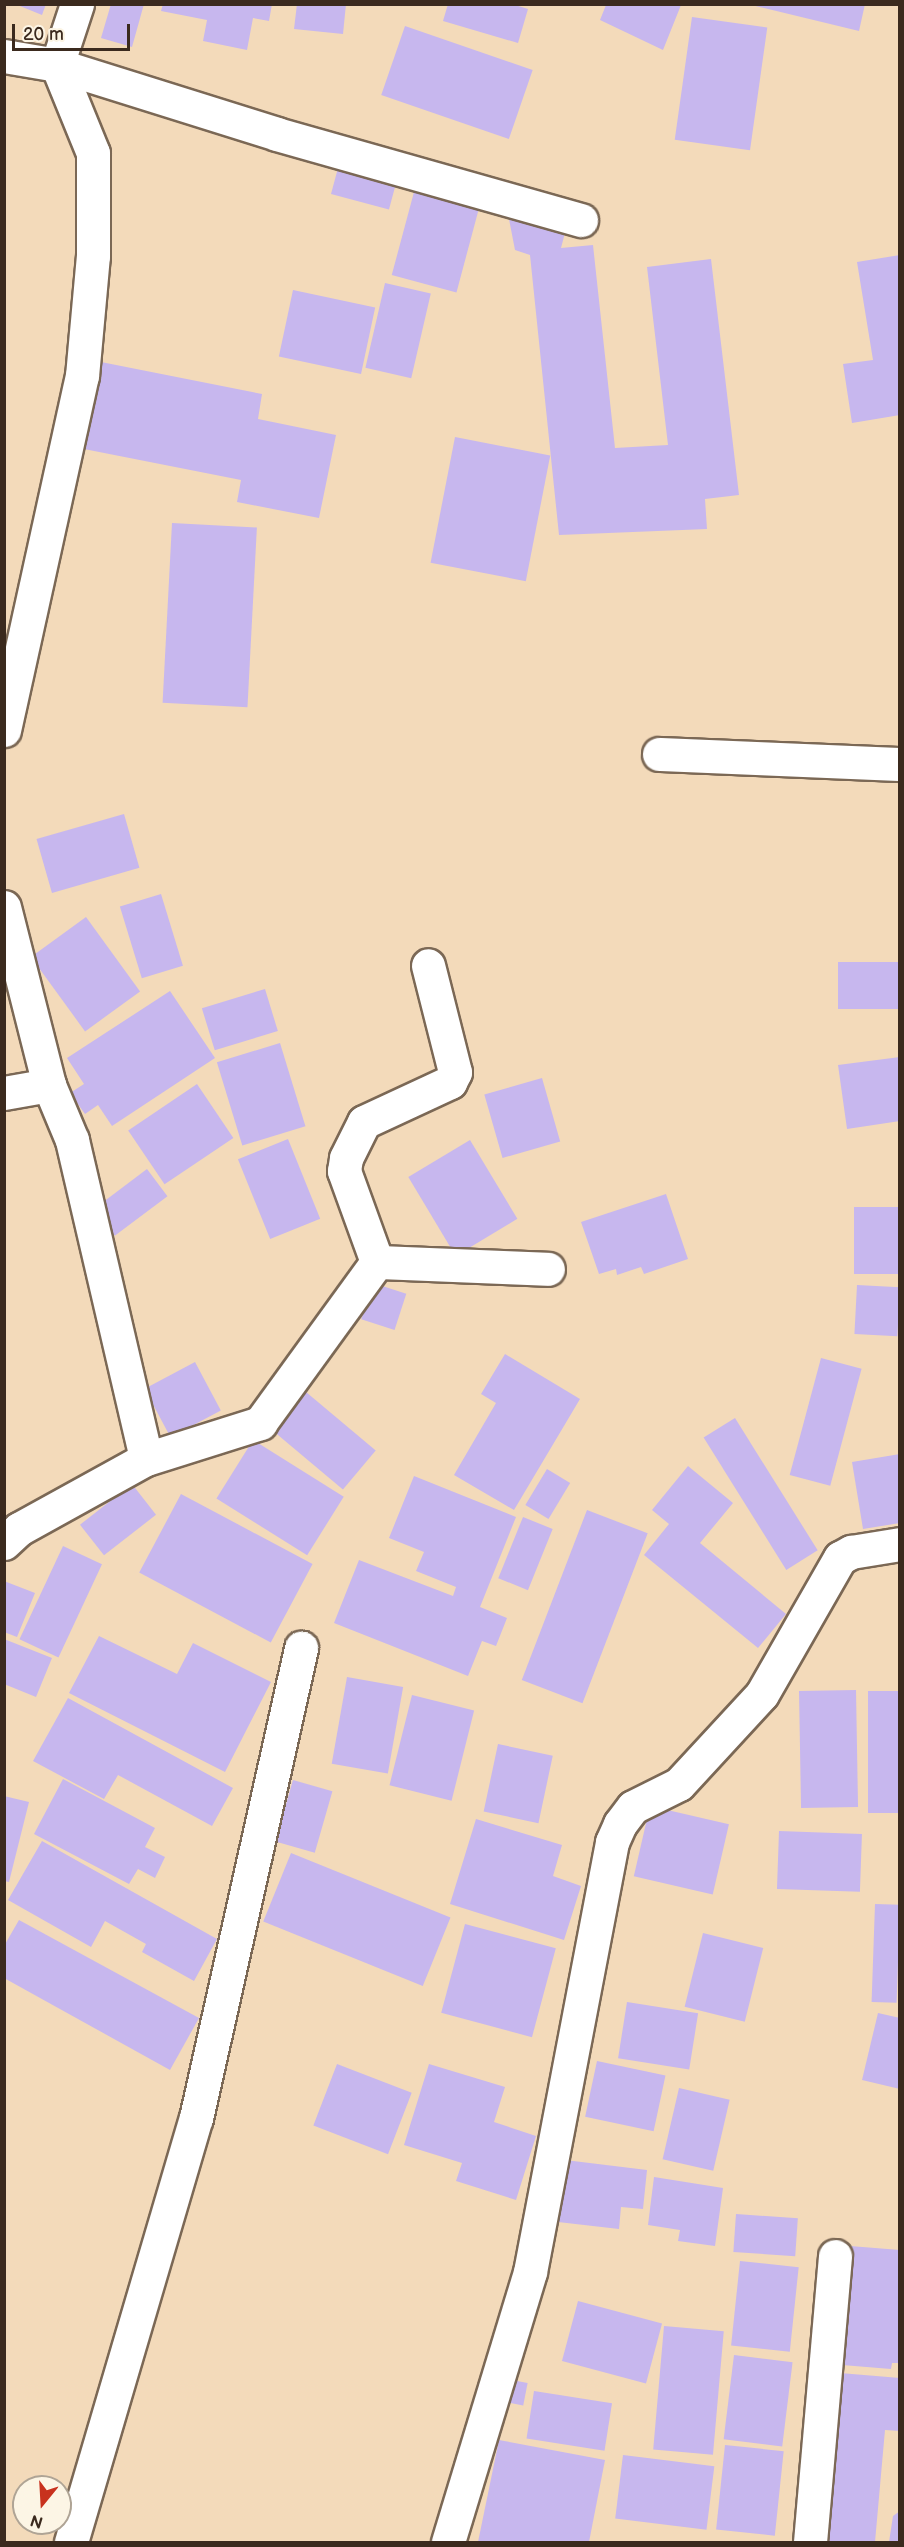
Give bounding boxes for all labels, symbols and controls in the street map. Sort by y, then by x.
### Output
scale bar [15,12,134,50]
text: 20 m [23,24,64,45]
north arrow [12,2475,72,2535]
text: N [28,2510,46,2532]

